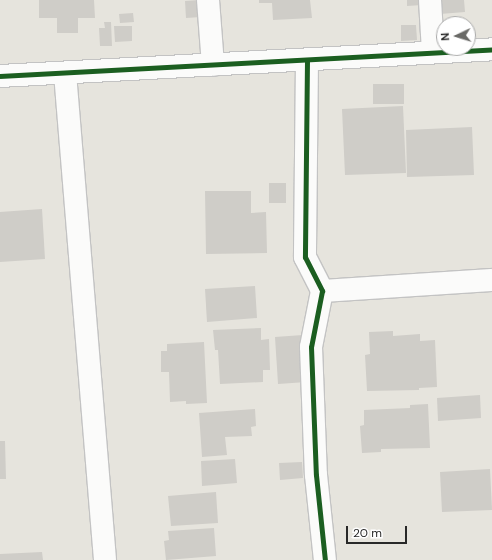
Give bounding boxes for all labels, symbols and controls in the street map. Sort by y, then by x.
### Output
north arrow [436,16,476,56]
text: N [438,32,452,41]
scale bar [348,518,409,544]
text: 20 m [353,525,382,541]

